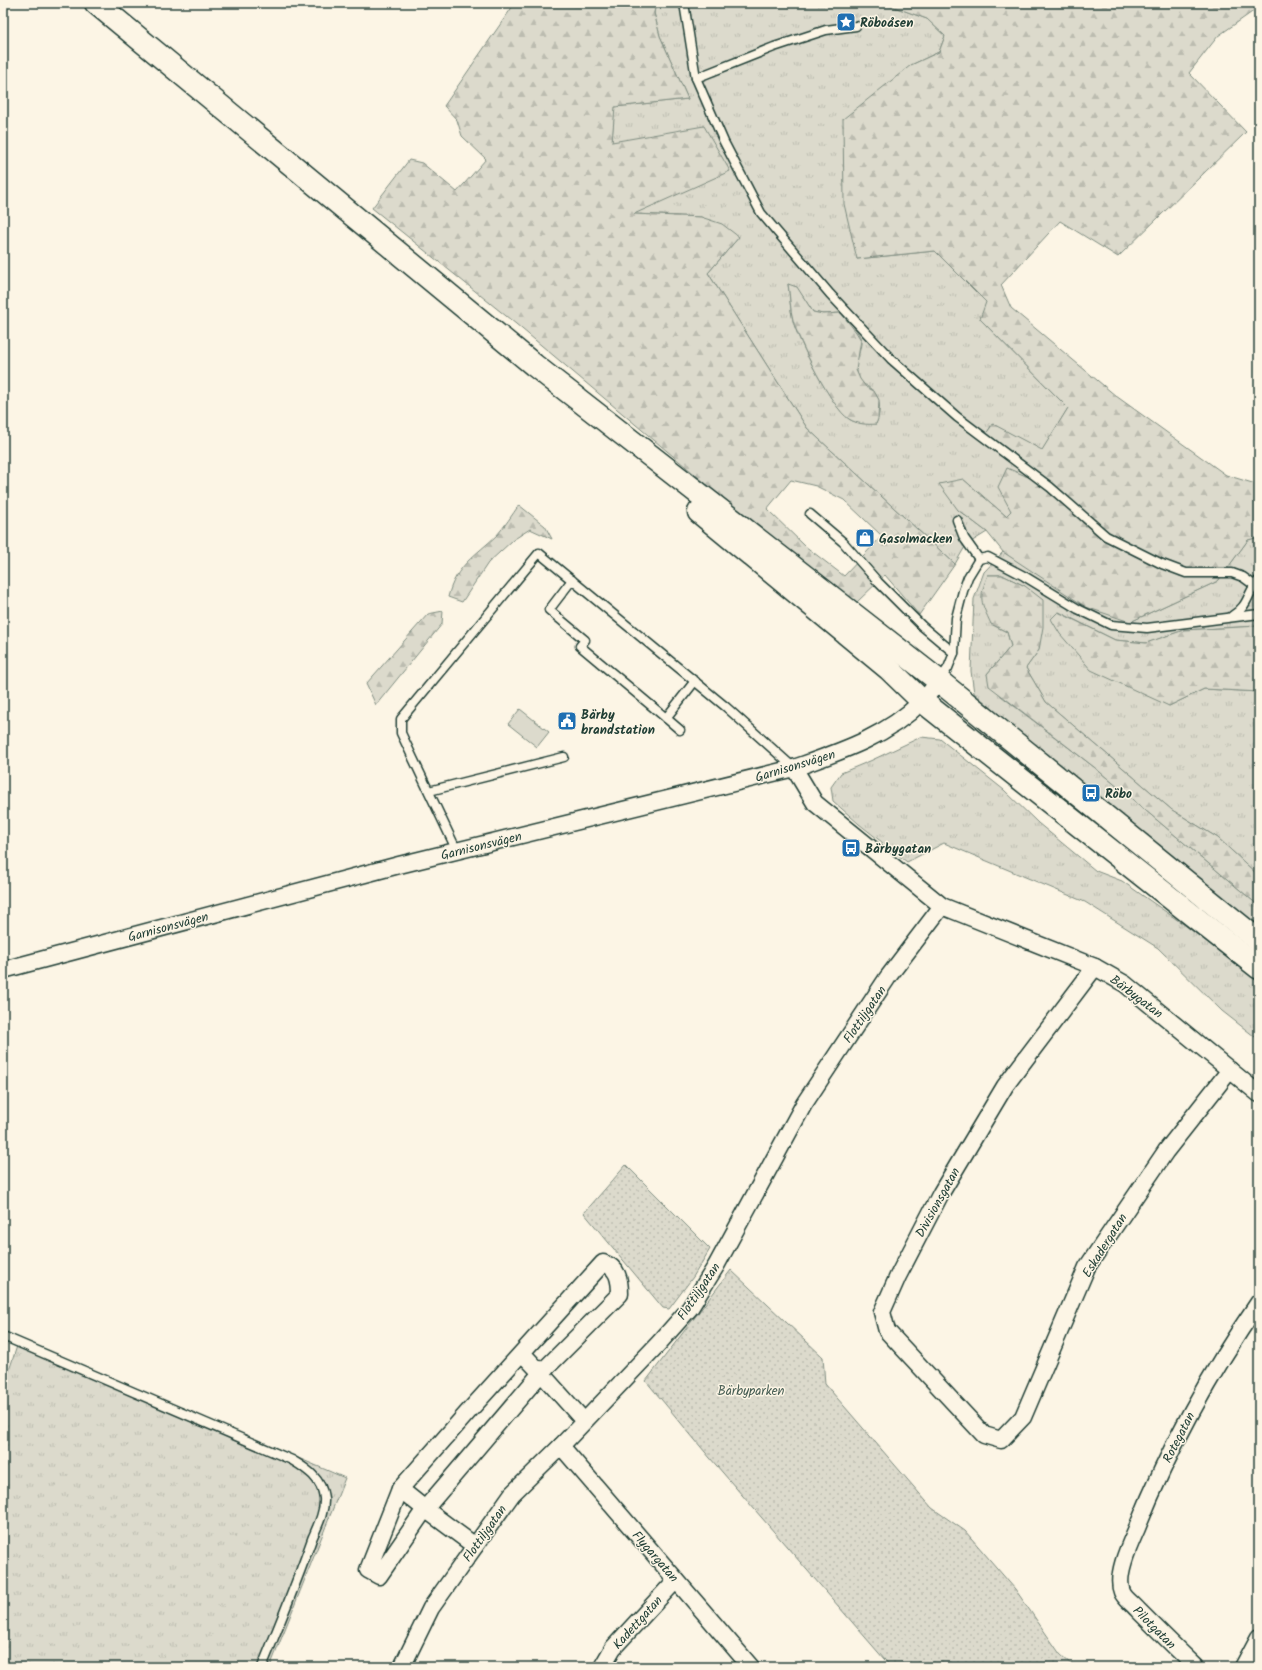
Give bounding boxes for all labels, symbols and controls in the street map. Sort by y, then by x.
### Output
place icon: Röboåsen [835,11,857,33]
place label: Röboåsen [860,13,913,34]
shop icon: Gasolmacken [854,527,876,549]
place label: Gasolmacken [879,529,952,550]
place label: Bärby brandstation [581,705,655,741]
public building icon: Bärby brandstation [556,710,578,732]
street label: Garnisonsvägen [753,744,838,789]
bus stop icon: Röbo [1080,782,1102,804]
place label: Röbo [1105,784,1132,805]
street label: Garnisonsvägen [439,826,524,867]
bus stop icon: Bärbygatan [840,837,862,859]
place label: Bärbygatan [865,839,931,860]
street label: Garnisonsvägen [126,907,211,948]
street label: Bärbygatan [1105,970,1167,1024]
street label: Flottiljgatan [838,982,892,1048]
street label: Divisionsgatan [910,1164,966,1242]
street label: Eskadergatan [1077,1210,1133,1282]
street label: Flottiljgatan [672,1259,726,1325]
park label: Bärbyparken [717,1381,785,1402]
street label: Rotegatan [1158,1408,1201,1467]
street label: Flottiljgatan [458,1501,513,1567]
street label: Flygargatan [626,1526,683,1588]
street label: Kadettgatan [608,1591,668,1655]
street label: Pilotgatan [1127,1601,1181,1655]

